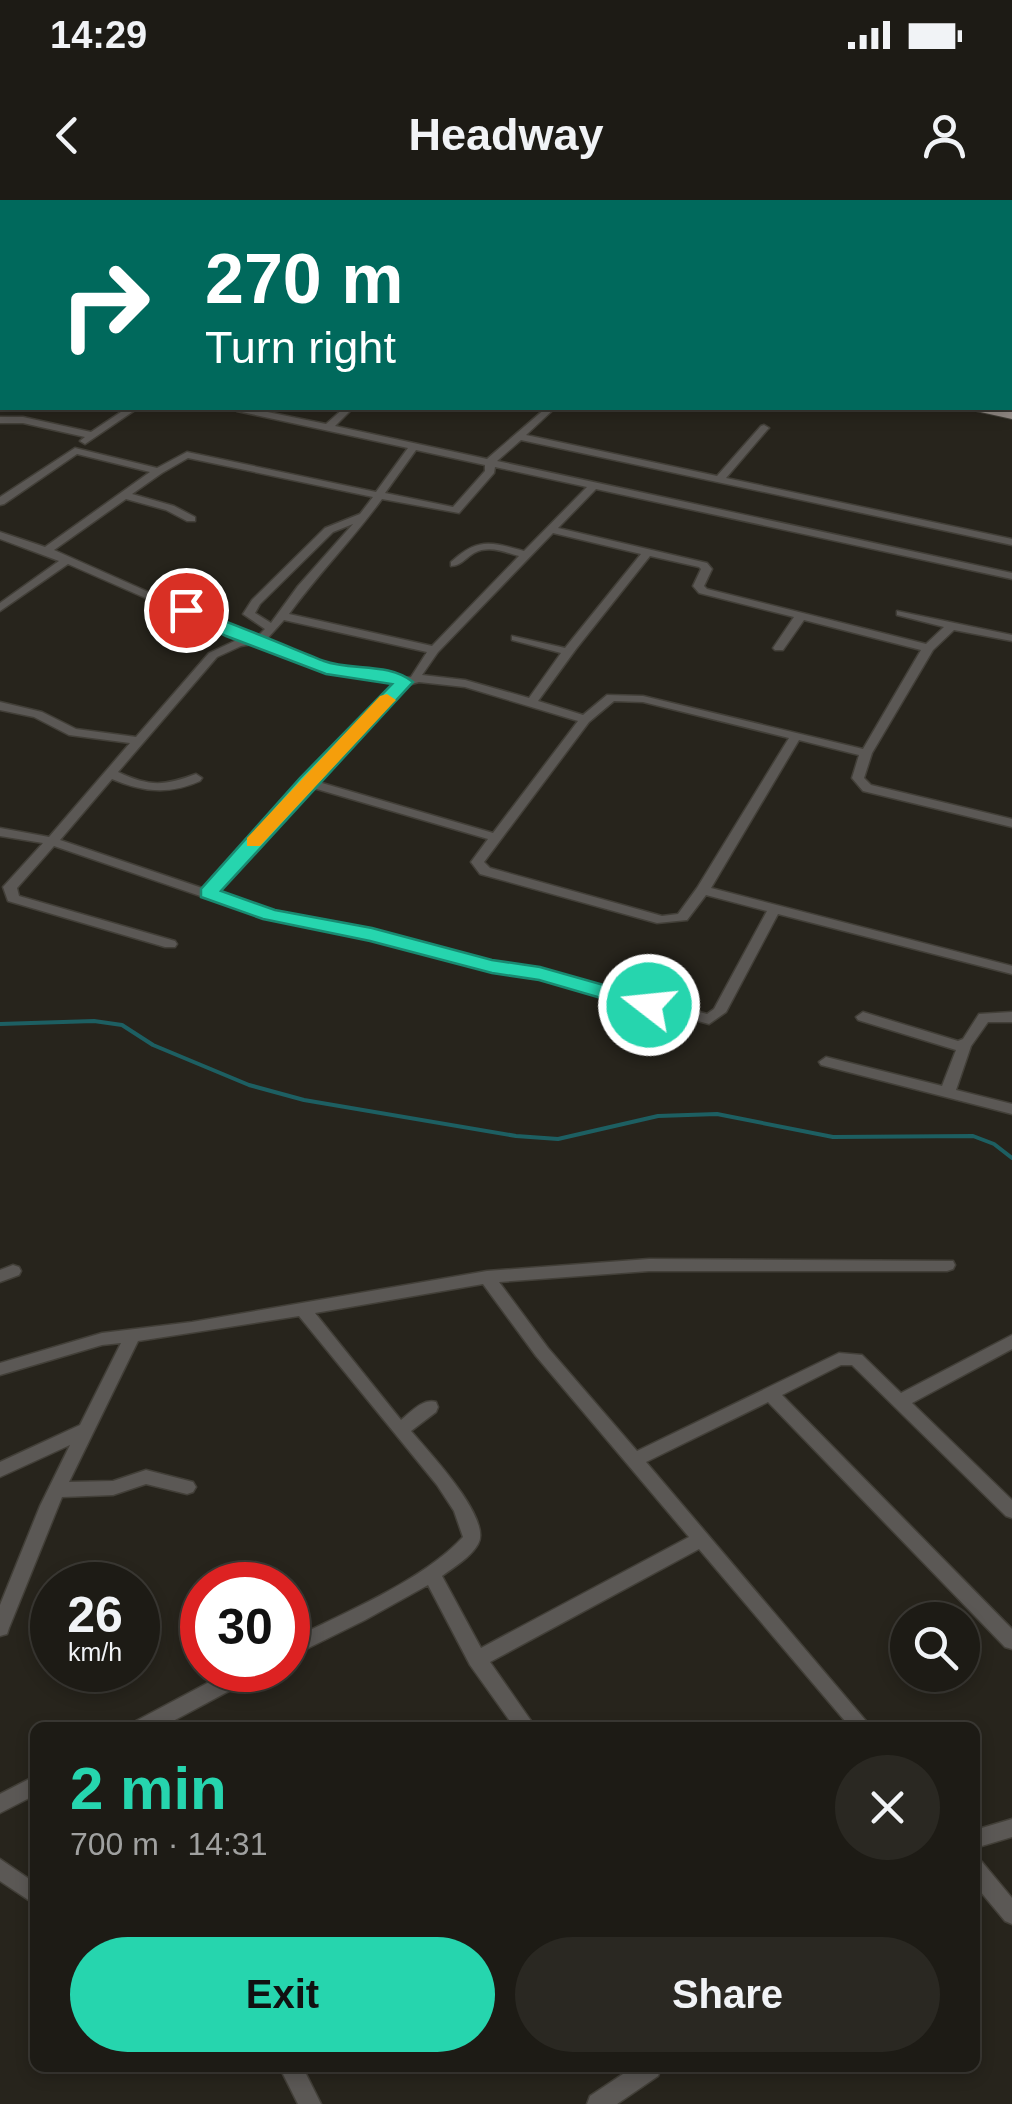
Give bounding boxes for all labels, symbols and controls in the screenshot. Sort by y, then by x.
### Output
text: 14:29 [50,14,147,56]
icon: back [40,108,95,163]
icon: person [917,108,972,163]
text: Headway [408,109,604,160]
icon: right [40,240,170,370]
text: 270 m [205,240,403,318]
text: Turn right [205,322,396,373]
pin [144,568,229,653]
icon: arrive [159,583,214,638]
position arrow [597,953,701,1057]
speed limit sign: 30 [180,1562,310,1692]
text: 26 [67,1587,123,1643]
map controls [890,1602,980,1692]
button: search [890,1602,980,1692]
text: km/h [68,1638,122,1666]
text: 2 min [70,1755,227,1822]
button: close [835,1755,940,1860]
text: 700 m · 14:31 [70,1826,267,1862]
button: Exit [70,1937,495,2052]
button: Share [515,1937,940,2052]

